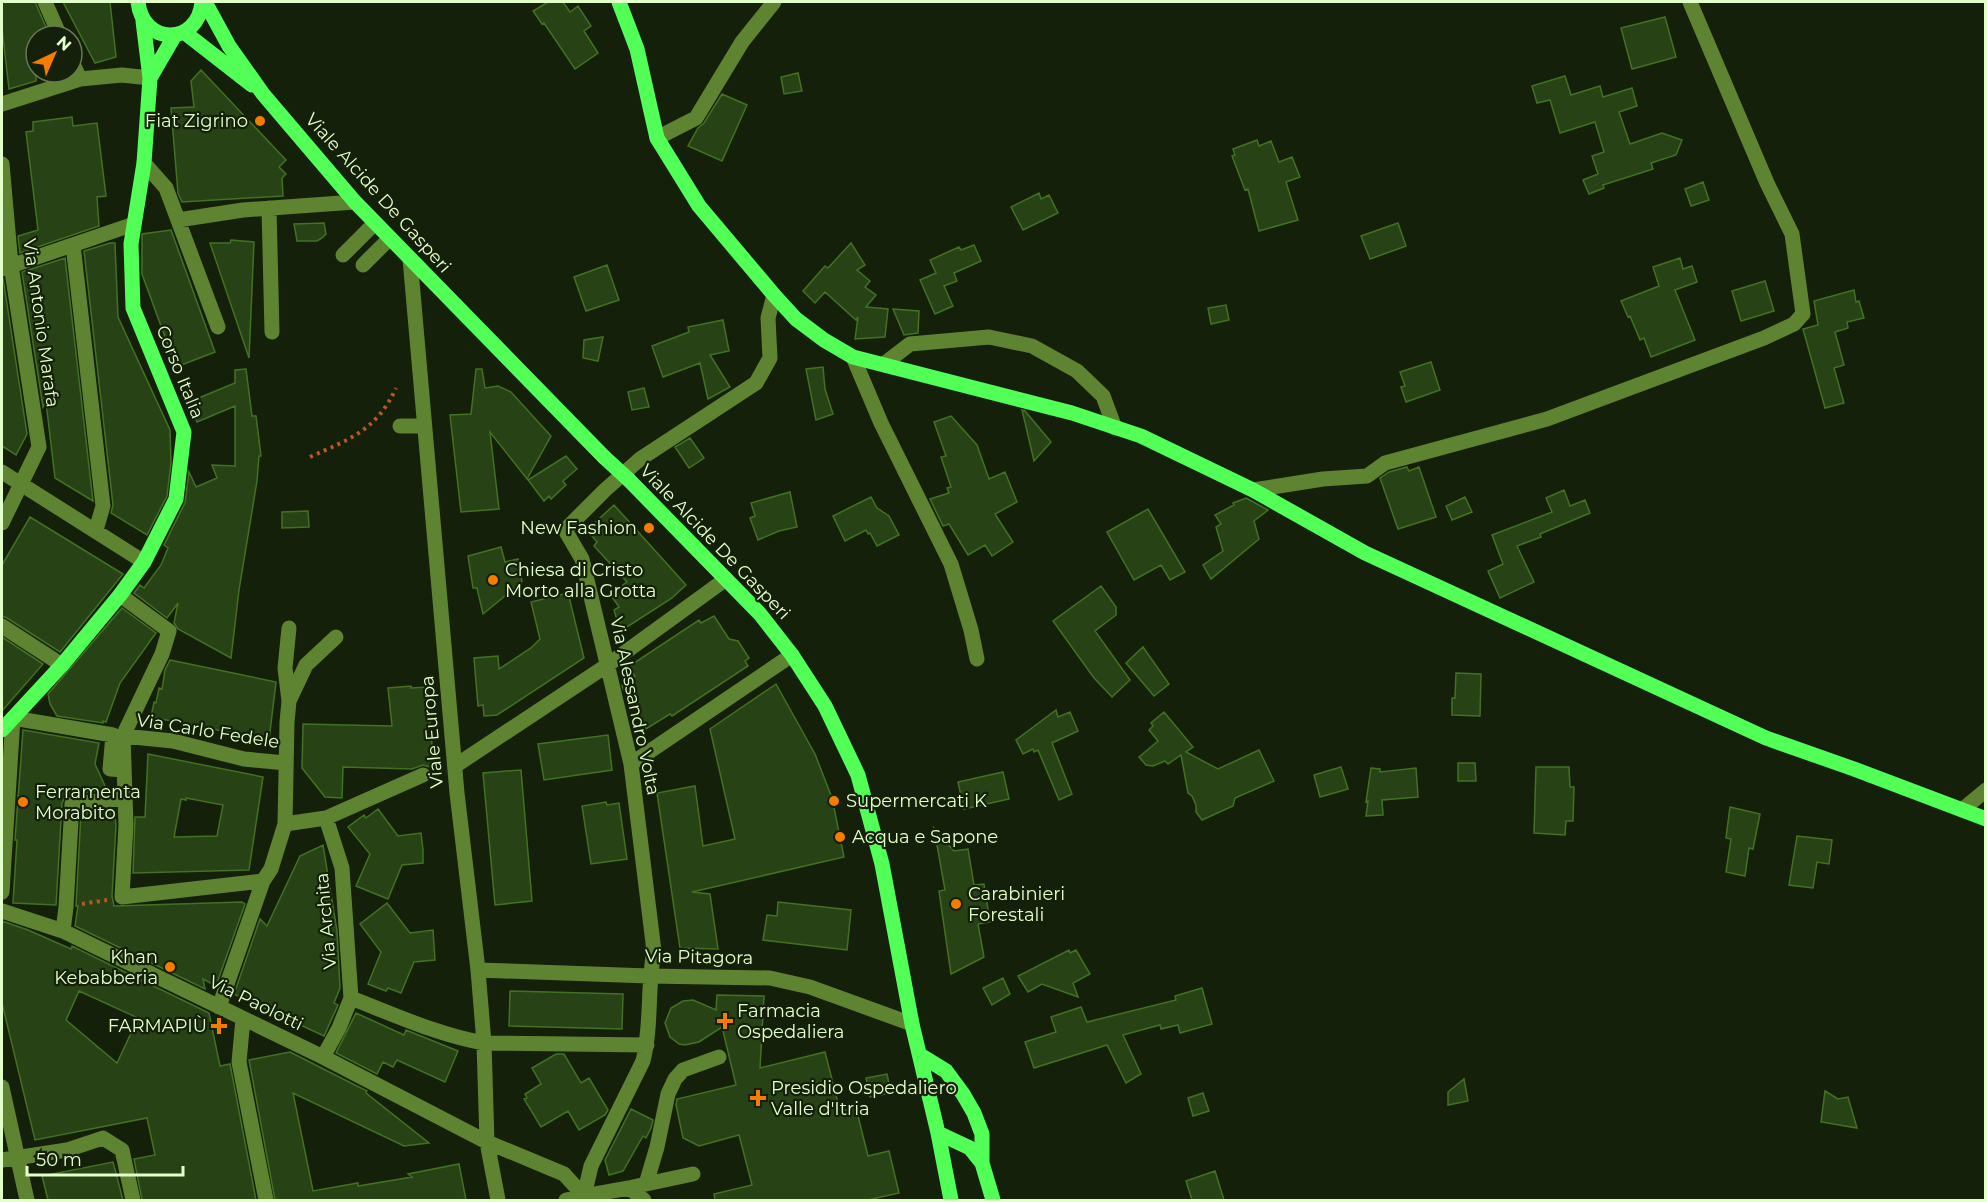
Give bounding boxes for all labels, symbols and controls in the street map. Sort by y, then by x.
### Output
north arrow [24,24,84,84]
text: N [53,32,75,55]
street label: Viale Alcide De Gasperi [300,109,456,277]
place label: Fiat Zigrino [145,110,248,132]
marker: Fiat Zigrino [253,114,267,128]
street label: Via Antonio Marafa [18,237,64,409]
street label: Corso Italia [151,322,209,422]
street label: Viale Alcide De Gasperi [635,460,795,624]
place label: New Fashion [520,517,637,539]
marker: New Fashion [642,521,656,535]
place label: Chiesa di Cristo Morto alla Grotta [505,559,656,602]
marker: Chiesa di Cristo Morto alla Grotta [486,573,500,587]
street label: Via Alessandro Volta [605,615,665,797]
street label: Viale Europa [416,675,448,789]
street label: Via Carlo Fedele [135,709,281,753]
place label: Ferramenta Morabito [35,781,141,824]
place label: Supermercati K [846,790,987,812]
marker: Supermercati K [827,794,841,808]
marker: Ferramenta Morabito [16,795,30,809]
place label: Acqua e Sapone [852,826,998,848]
marker: Acqua e Sapone [833,830,847,844]
street label: Via Archita [311,872,341,970]
place label: Carabinieri Forestali [968,883,1065,926]
marker: Carabinieri Forestali [949,897,963,911]
street label: Via Pitagora [645,945,753,969]
place label: Khan Kebabberia [54,946,158,989]
marker: Khan Kebabberia [163,960,177,974]
street label: Via Paolotti [205,971,307,1035]
place label: Farmacia Ospedaliera [737,1000,844,1043]
marker: Farmacia Ospedaliera [718,1014,732,1028]
place label: FARMAPIÙ [108,1015,207,1037]
marker: FARMAPIÙ [212,1019,226,1033]
place label: Presidio Ospedaliero Valle d'Itria [771,1077,957,1120]
marker: Presidio Ospedaliero Valle d'Itria [749,1089,767,1107]
scale bar [27,1139,183,1177]
text: 50 m [36,1149,82,1171]

